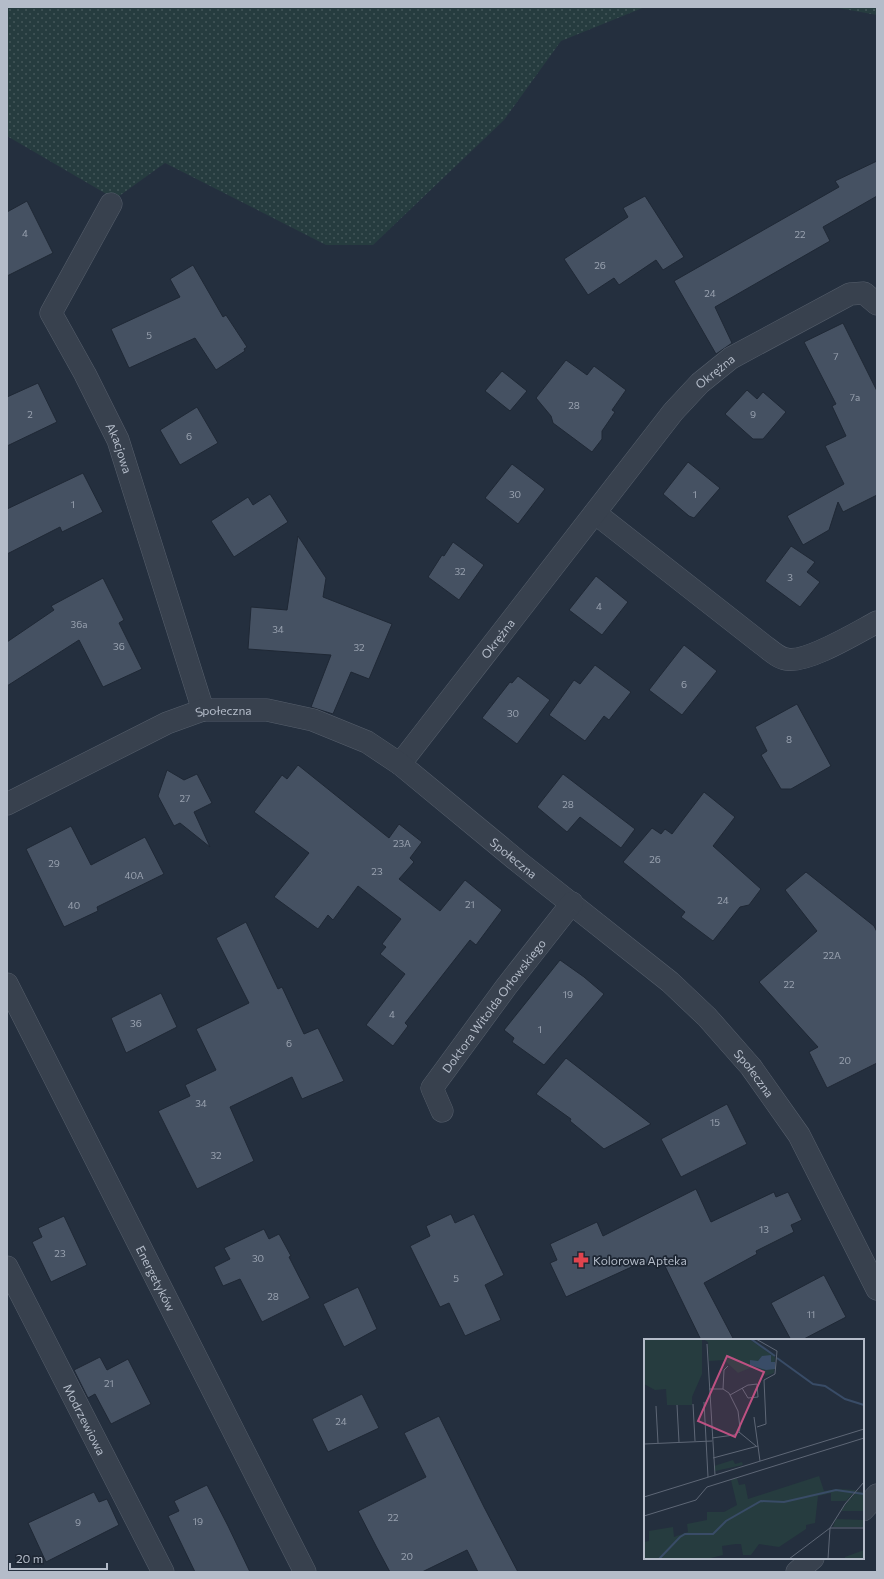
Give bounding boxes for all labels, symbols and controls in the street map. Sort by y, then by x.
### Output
house number: 4 [22,227,28,239]
house number: 22 [794,228,806,240]
house number: 26 [594,259,606,271]
house number: 24 [704,287,716,299]
house number: 5 [146,329,152,341]
house number: 7 [833,350,839,362]
street label: Okrężna [692,351,737,391]
house number: 7a [850,391,860,403]
house number: 28 [568,399,580,411]
house number: 2 [27,408,33,420]
house number: 9 [750,408,756,420]
street label: Akacjowa [103,420,135,475]
house number: 6 [186,430,192,442]
house number: 30 [509,488,521,500]
house number: 1 [693,488,697,500]
house number: 1 [71,498,75,510]
house number: 32 [454,565,466,577]
house number: 3 [787,571,793,583]
house number: 4 [596,600,602,612]
street label: Okrężna [478,616,517,661]
house number: 36a [70,618,88,630]
house number: 34 [272,623,284,635]
house number: 36 [113,640,125,652]
house number: 32 [353,641,365,653]
house number: 6 [681,678,687,690]
street label: Społeczna [193,703,252,719]
house number: 30 [507,707,519,719]
house number: 8 [786,733,792,745]
house number: 27 [180,792,190,804]
house number: 28 [562,798,574,810]
street label: Społeczna [487,834,540,881]
house number: 23A [393,837,411,849]
house number: 26 [649,853,661,865]
house number: 29 [48,857,60,869]
house number: 23 [371,865,383,877]
house number: 40A [124,869,144,881]
house number: 24 [717,894,729,906]
house number: 21 [465,898,475,910]
house number: 40 [68,899,80,911]
street label: Doktora Witolda Orłowskiego [439,936,548,1075]
house number: 22A [823,949,841,961]
house number: 22 [783,978,795,990]
house number: 19 [563,988,573,1000]
house number: 4 [389,1008,395,1020]
house number: 36 [130,1017,142,1029]
house number: 1 [538,1023,542,1035]
house number: 6 [286,1037,292,1049]
street label: Społeczna [732,1046,777,1100]
house number: 20 [839,1054,851,1066]
house number: 34 [195,1097,207,1109]
house number: 15 [710,1116,720,1128]
house number: 32 [210,1149,222,1161]
house number: 13 [759,1223,769,1235]
street label: Energetyków [134,1243,179,1314]
house number: 23 [54,1247,66,1259]
pharmacy icon: Kolorowa Apteka [572,1251,590,1269]
house number: 30 [252,1252,264,1264]
place label: Kolorowa Apteka [593,1253,687,1267]
house number: 5 [453,1272,459,1284]
house number: 28 [267,1290,279,1302]
house number: 11 [807,1308,815,1320]
inset map [644,1339,864,1559]
house number: 21 [104,1377,114,1389]
street label: Modrzewiowa [61,1381,109,1457]
house number: 24 [335,1415,347,1427]
house number: 22 [387,1511,399,1523]
house number: 19 [193,1515,203,1527]
house number: 9 [75,1516,81,1528]
scale bar [10,1545,107,1571]
house number: 20 [401,1550,413,1562]
text: 20 m [16,1551,43,1565]

